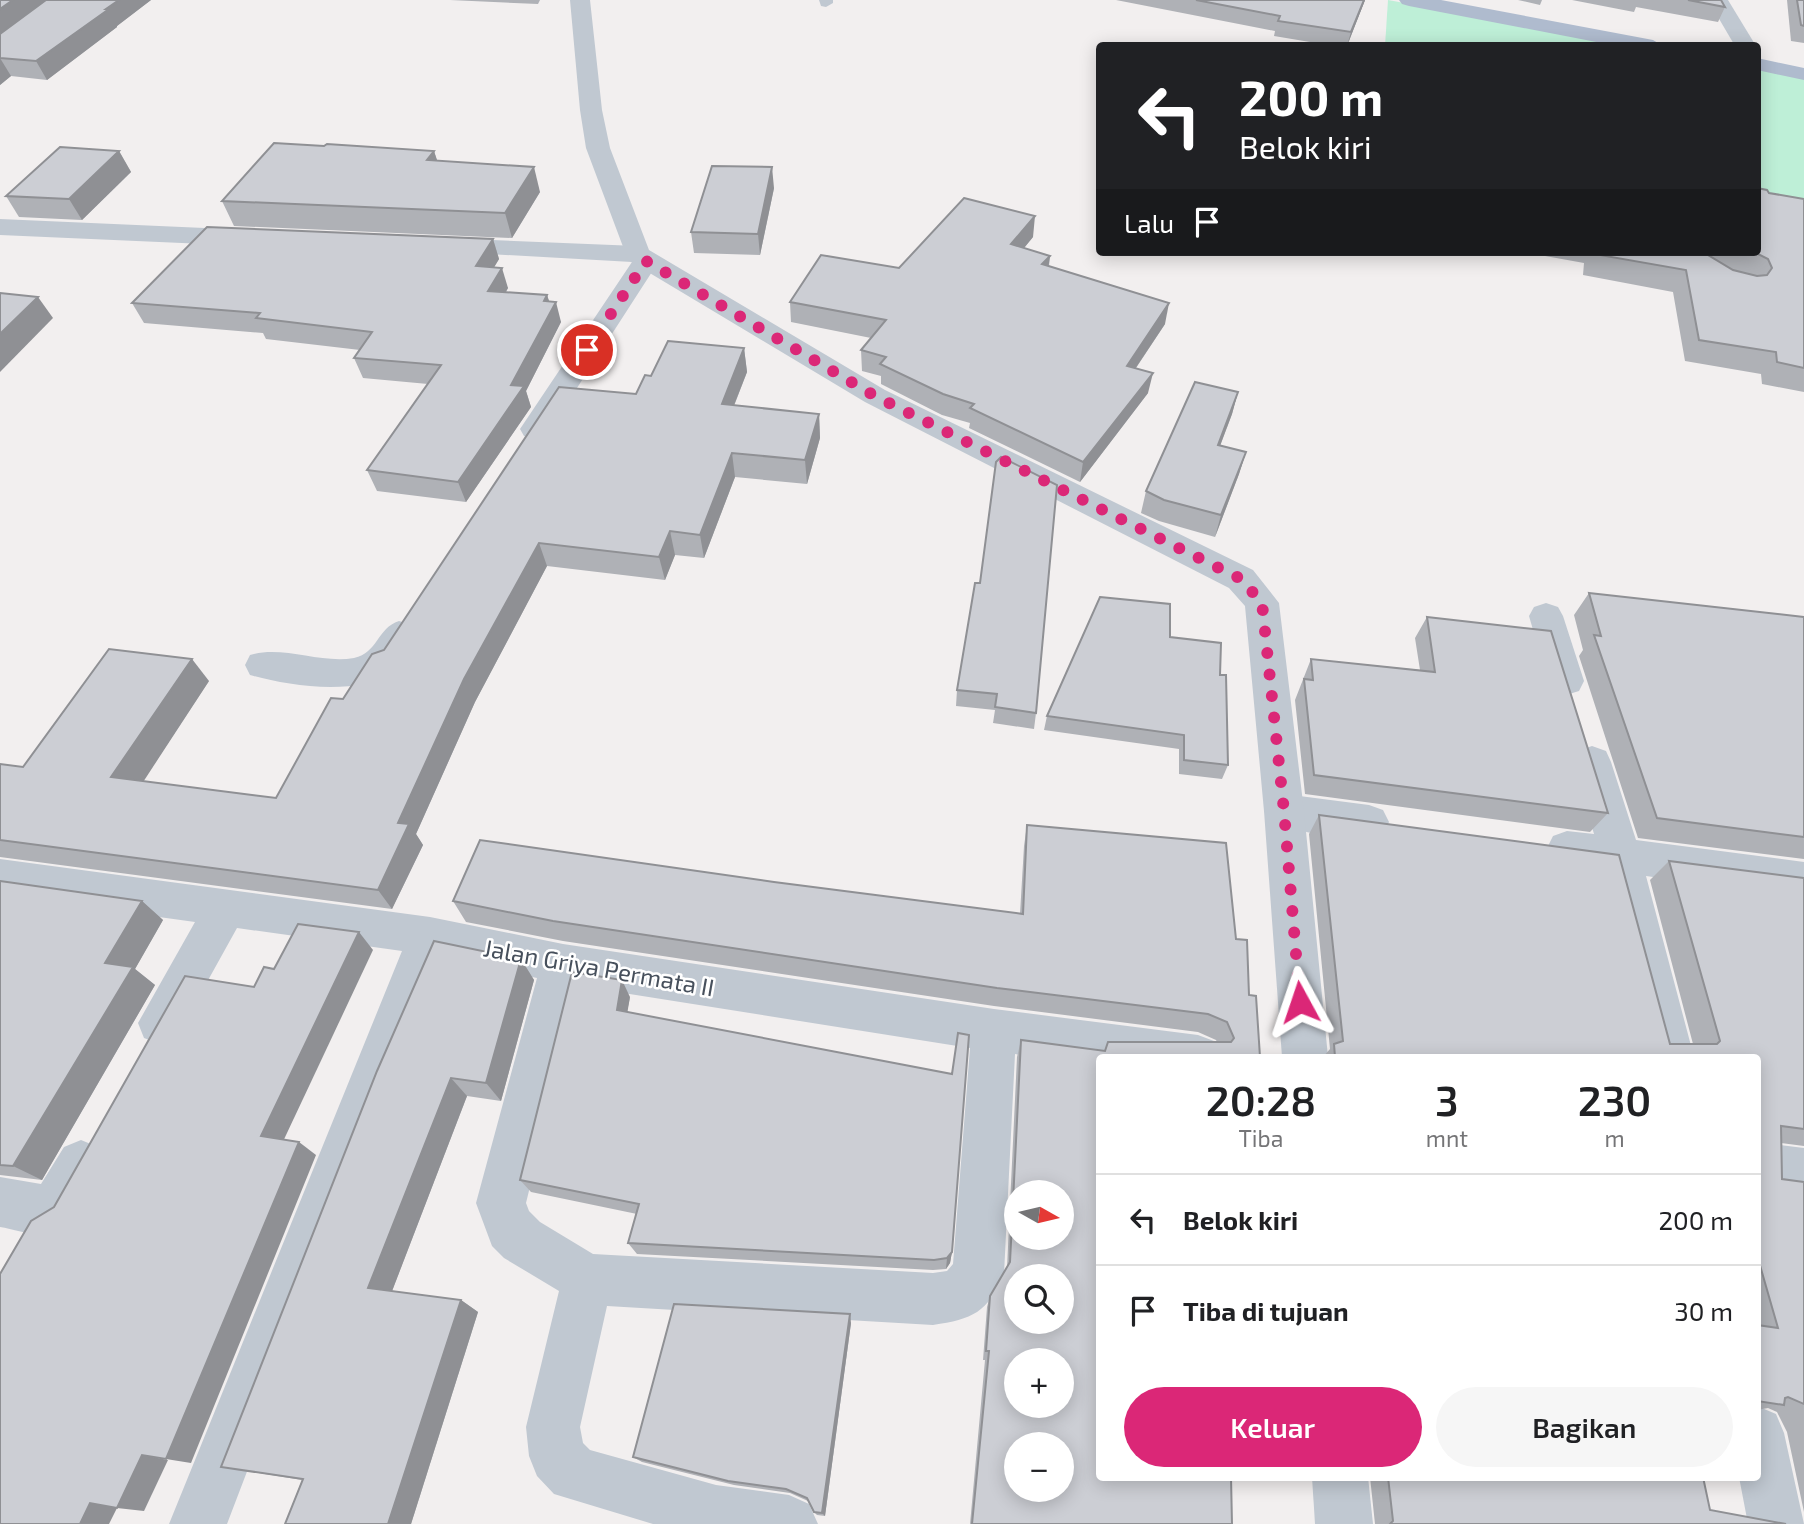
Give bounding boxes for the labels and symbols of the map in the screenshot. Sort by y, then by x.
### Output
pin [557,320,617,380]
street label: Jalan Griya Permata II [481,932,717,1002]
position arrow [1263,965,1337,1039]
north arrow [1004,1180,1074,1250]

